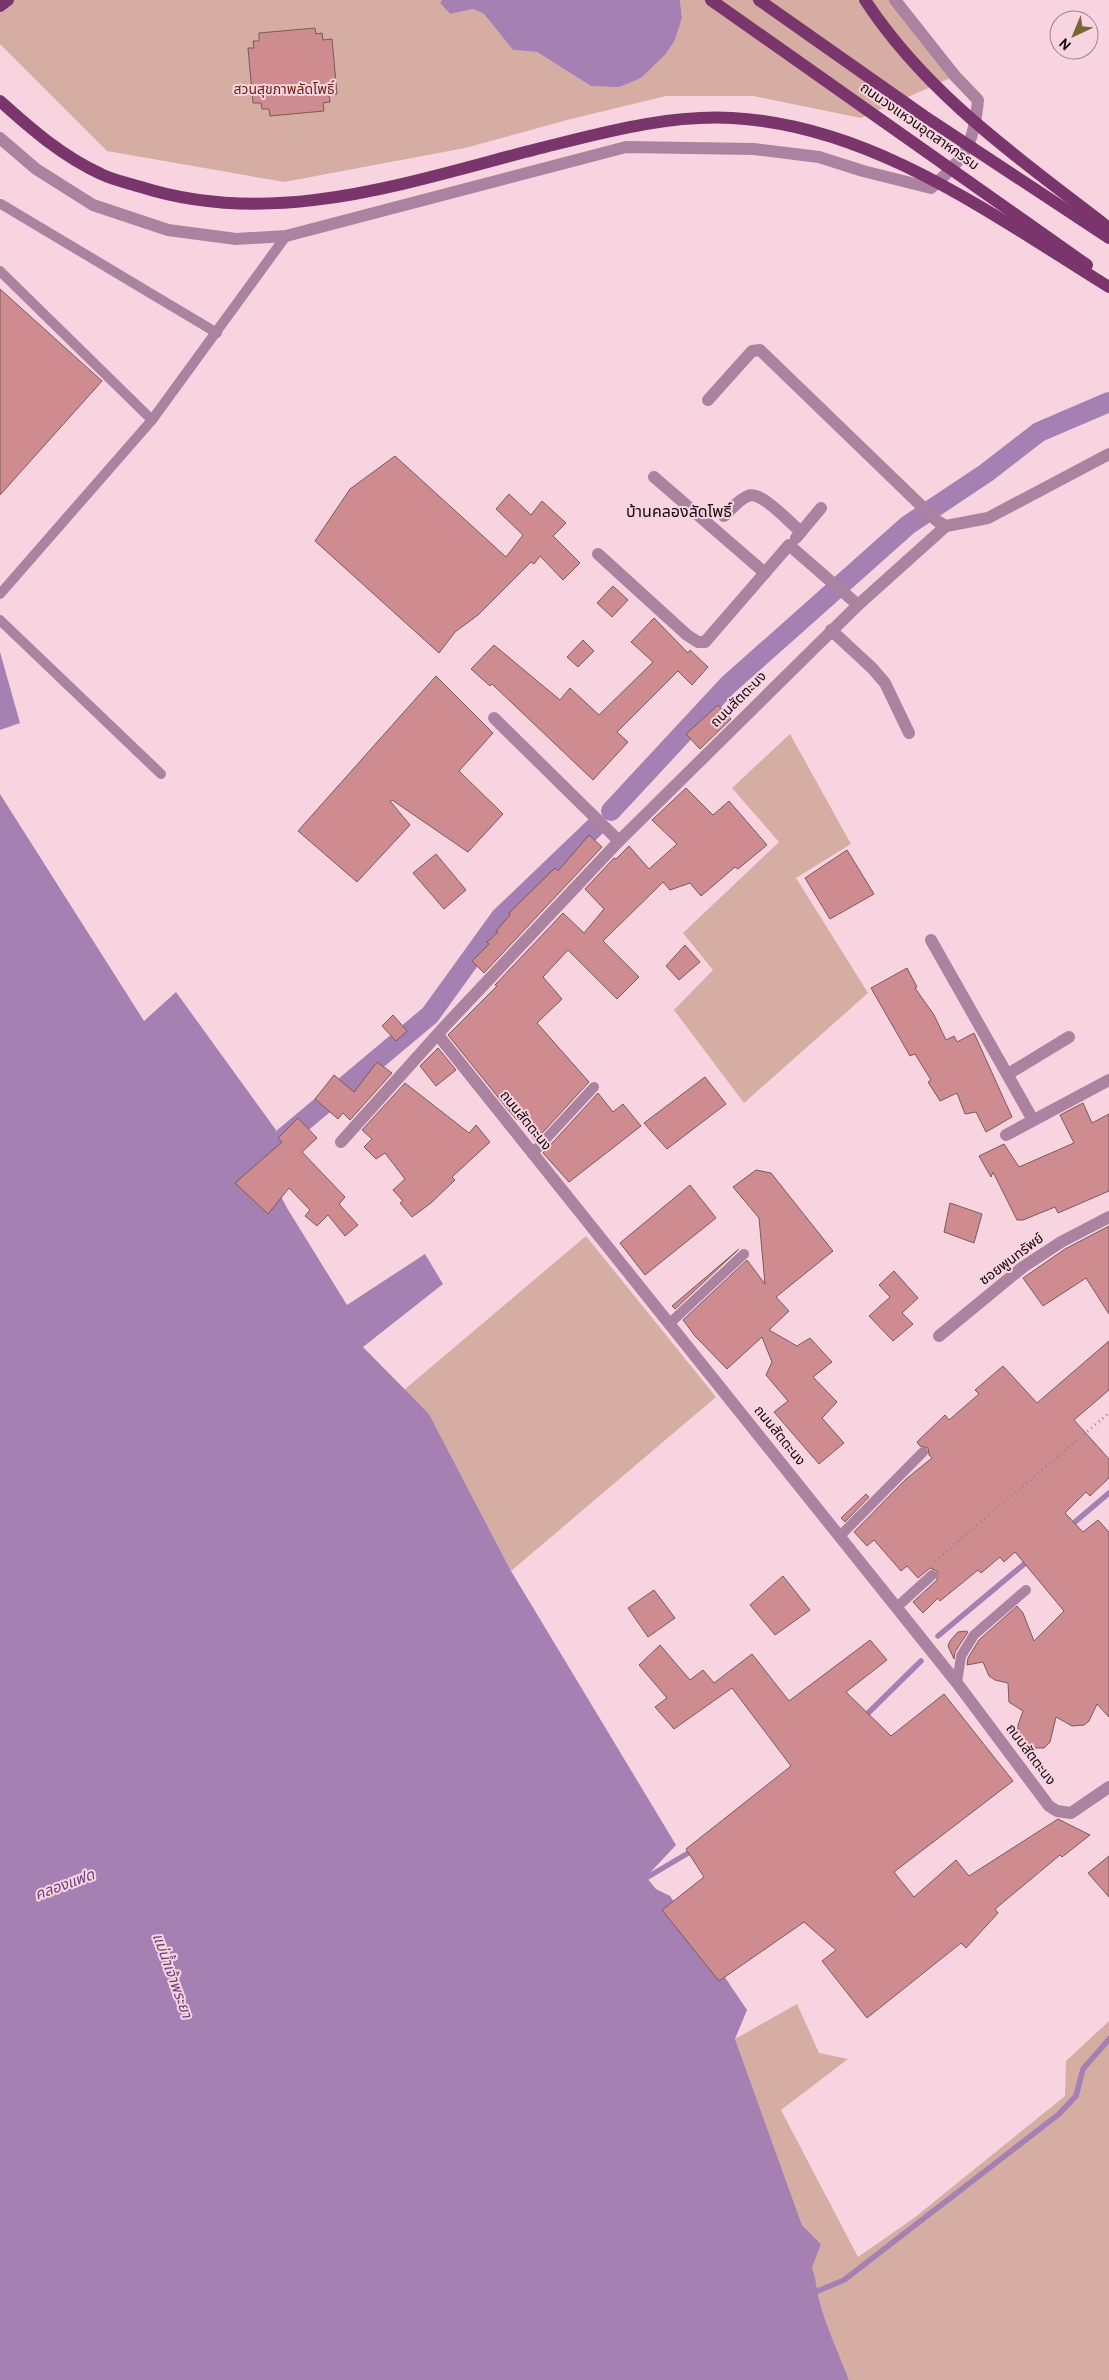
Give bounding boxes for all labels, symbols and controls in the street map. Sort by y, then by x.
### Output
north arrow [1049,10,1099,60]
text: N [1056,34,1076,53]
park label: สวนสุขภาพลัดโพธิ์ [233,80,335,99]
street label: ถนนวงแหวนอุตสาหกรรม [856,80,982,174]
district label: บ้านคลองลัดโพธิ์ [626,502,732,523]
street label: ถนนสัตตะนง [707,668,771,732]
street label: ถนนสัตตะนง [496,1088,554,1154]
street label: ซอยพูนทรัพย์ [977,1230,1047,1290]
street label: ถนนสัตตะนง [750,1403,808,1469]
street label: ถนนสัตตะนง [1001,1721,1059,1789]
water label: คลองแฟด [33,1866,98,1906]
water label: แม่น้ำเจ้าพระยา [147,1930,198,2022]

